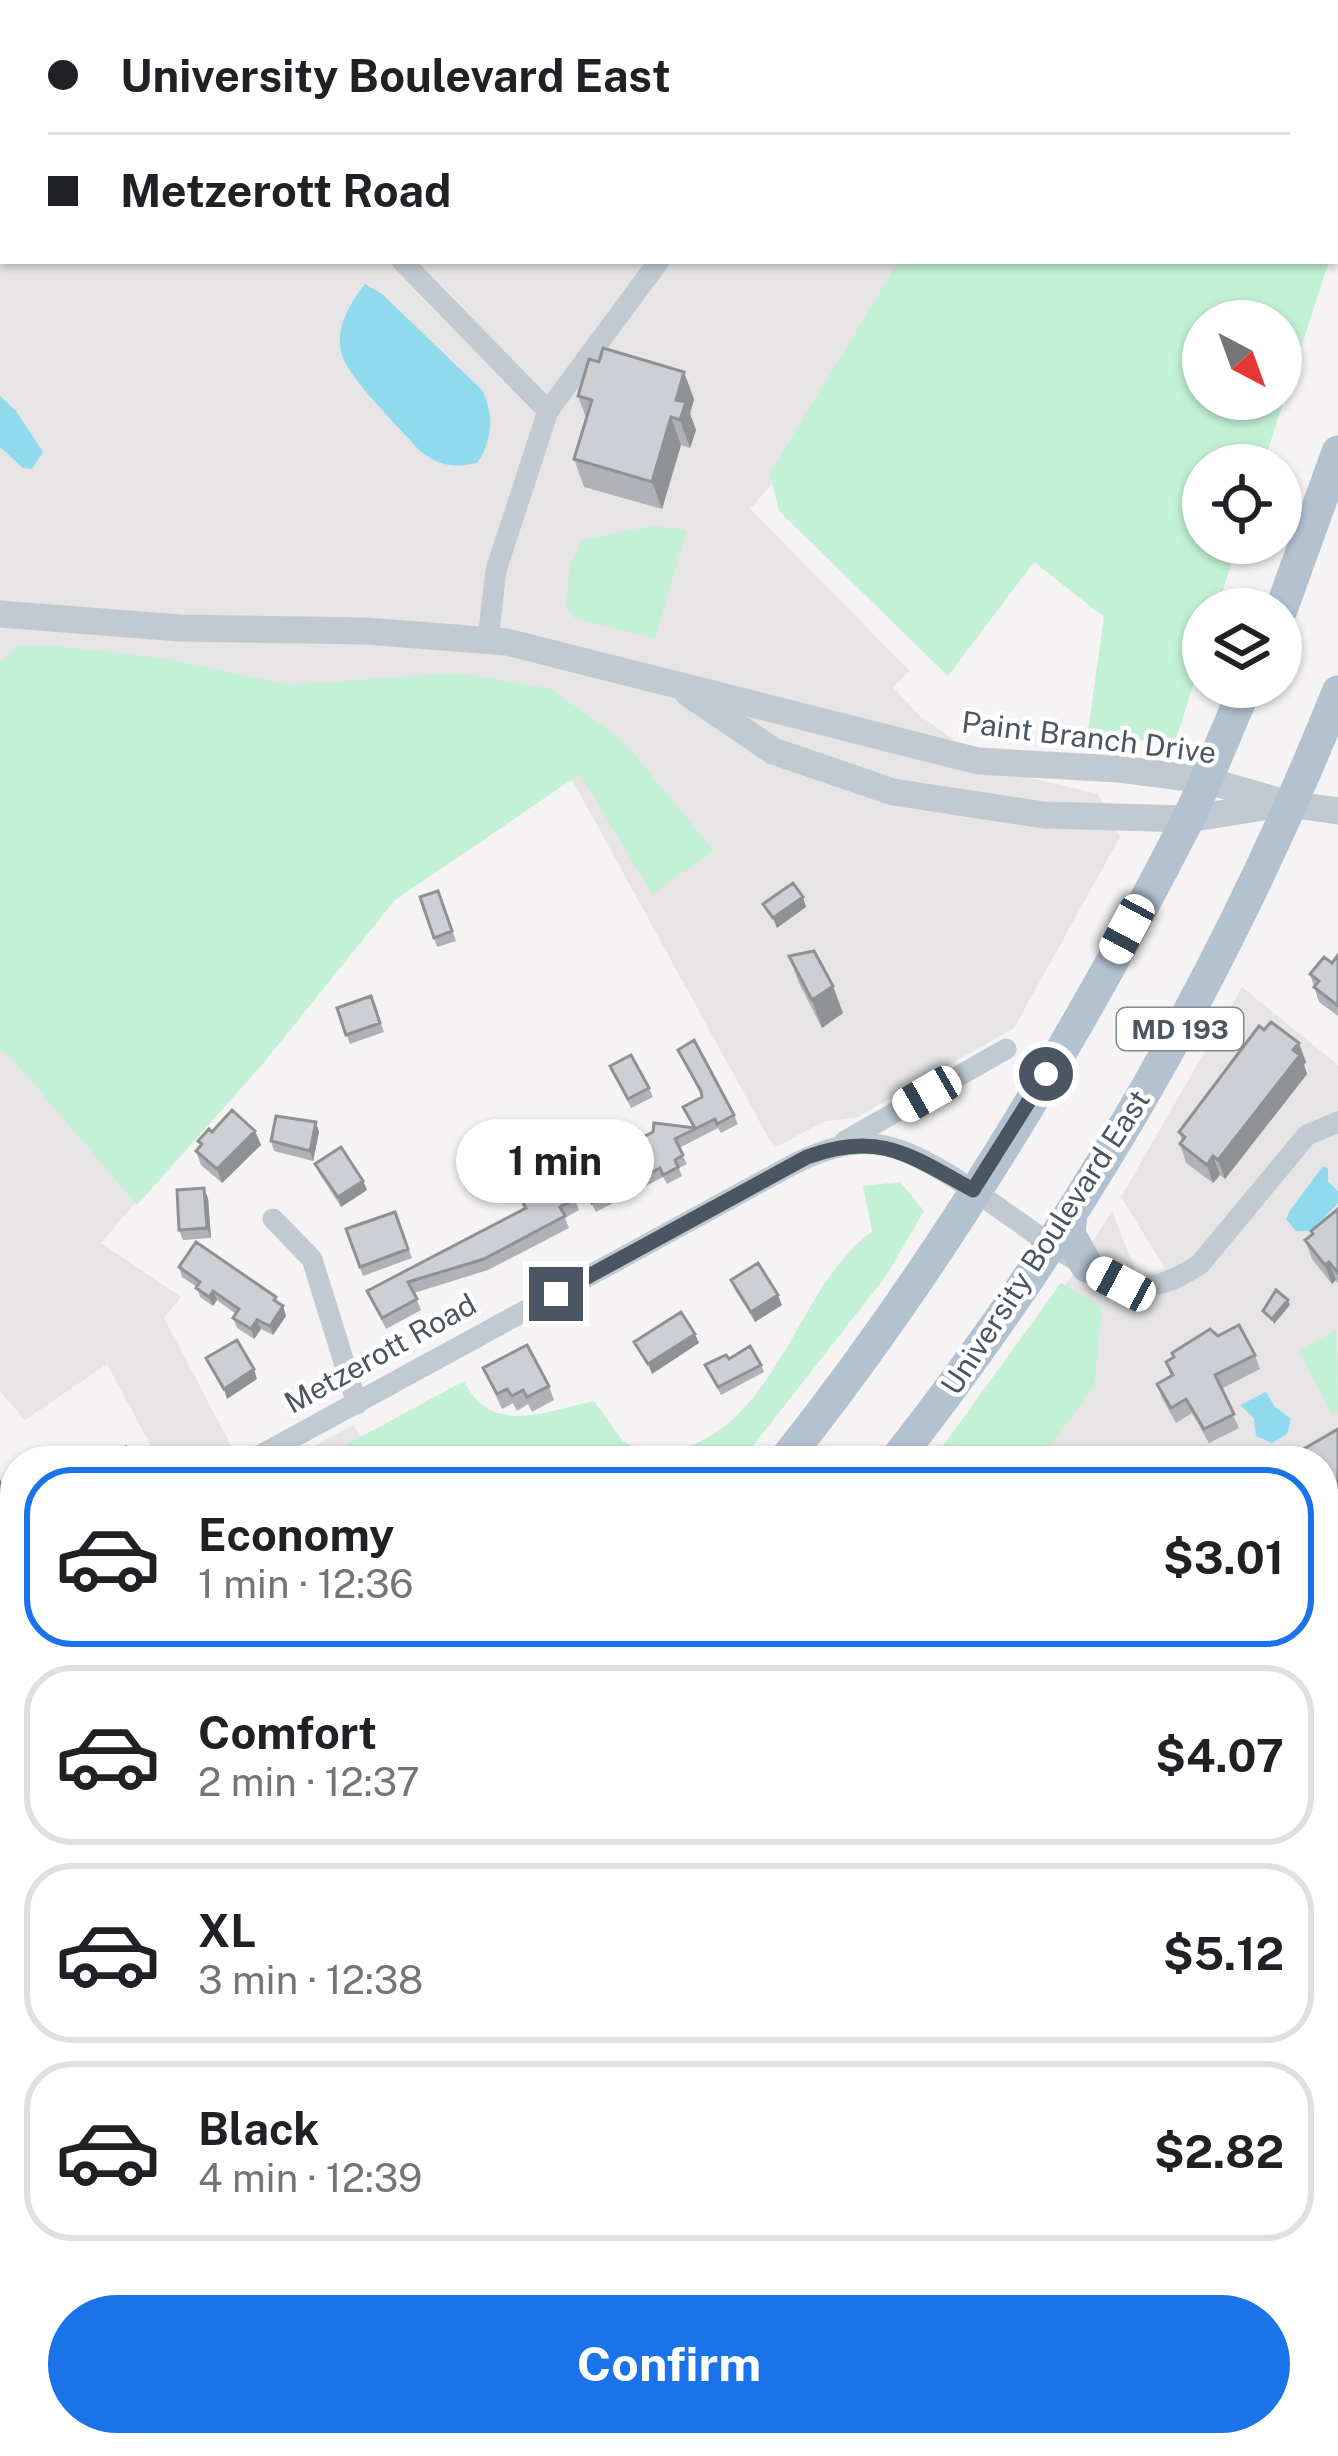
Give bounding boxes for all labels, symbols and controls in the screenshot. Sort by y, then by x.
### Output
text: University Boulevard East [120,49,671,102]
text: Metzerott Road [120,164,451,217]
north arrow [1182,300,1302,420]
map controls [1182,300,1302,708]
button: locate [1182,444,1302,564]
button: layers [1182,588,1302,708]
street label: Paint Branch Drive [960,704,1218,770]
car [1094,889,1160,969]
road number: MD 193 [1117,1008,1243,1050]
route start [1019,1047,1073,1101]
car [887,1060,967,1128]
street label: University Boulevard East [933,1083,1157,1401]
callout: 1 min [457,1120,655,1204]
text: 1 min [508,1138,602,1184]
car [1081,1251,1161,1317]
route end [529,1267,583,1321]
street label: Metzerott Road [278,1285,482,1421]
icon: car [54,1503,162,1611]
text: Economy [198,1508,394,1561]
text: $3.01 [1163,1531,1284,1584]
text: 1 min · 12:36 [198,1561,414,1607]
icon: car [54,1701,162,1809]
text: Comfort [198,1706,377,1759]
text: $4.07 [1155,1729,1284,1782]
text: 2 min · 12:37 [198,1759,420,1805]
icon: car [54,1899,162,2007]
text: XL [198,1904,256,1957]
text: $5.12 [1163,1927,1284,1980]
text: 3 min · 12:38 [198,1957,423,2003]
icon: car [54,2097,162,2205]
text: Black [198,2102,319,2155]
text: $2.82 [1154,2125,1284,2178]
text: 4 min · 12:39 [198,2155,422,2201]
button: Confirm [48,2295,1290,2433]

